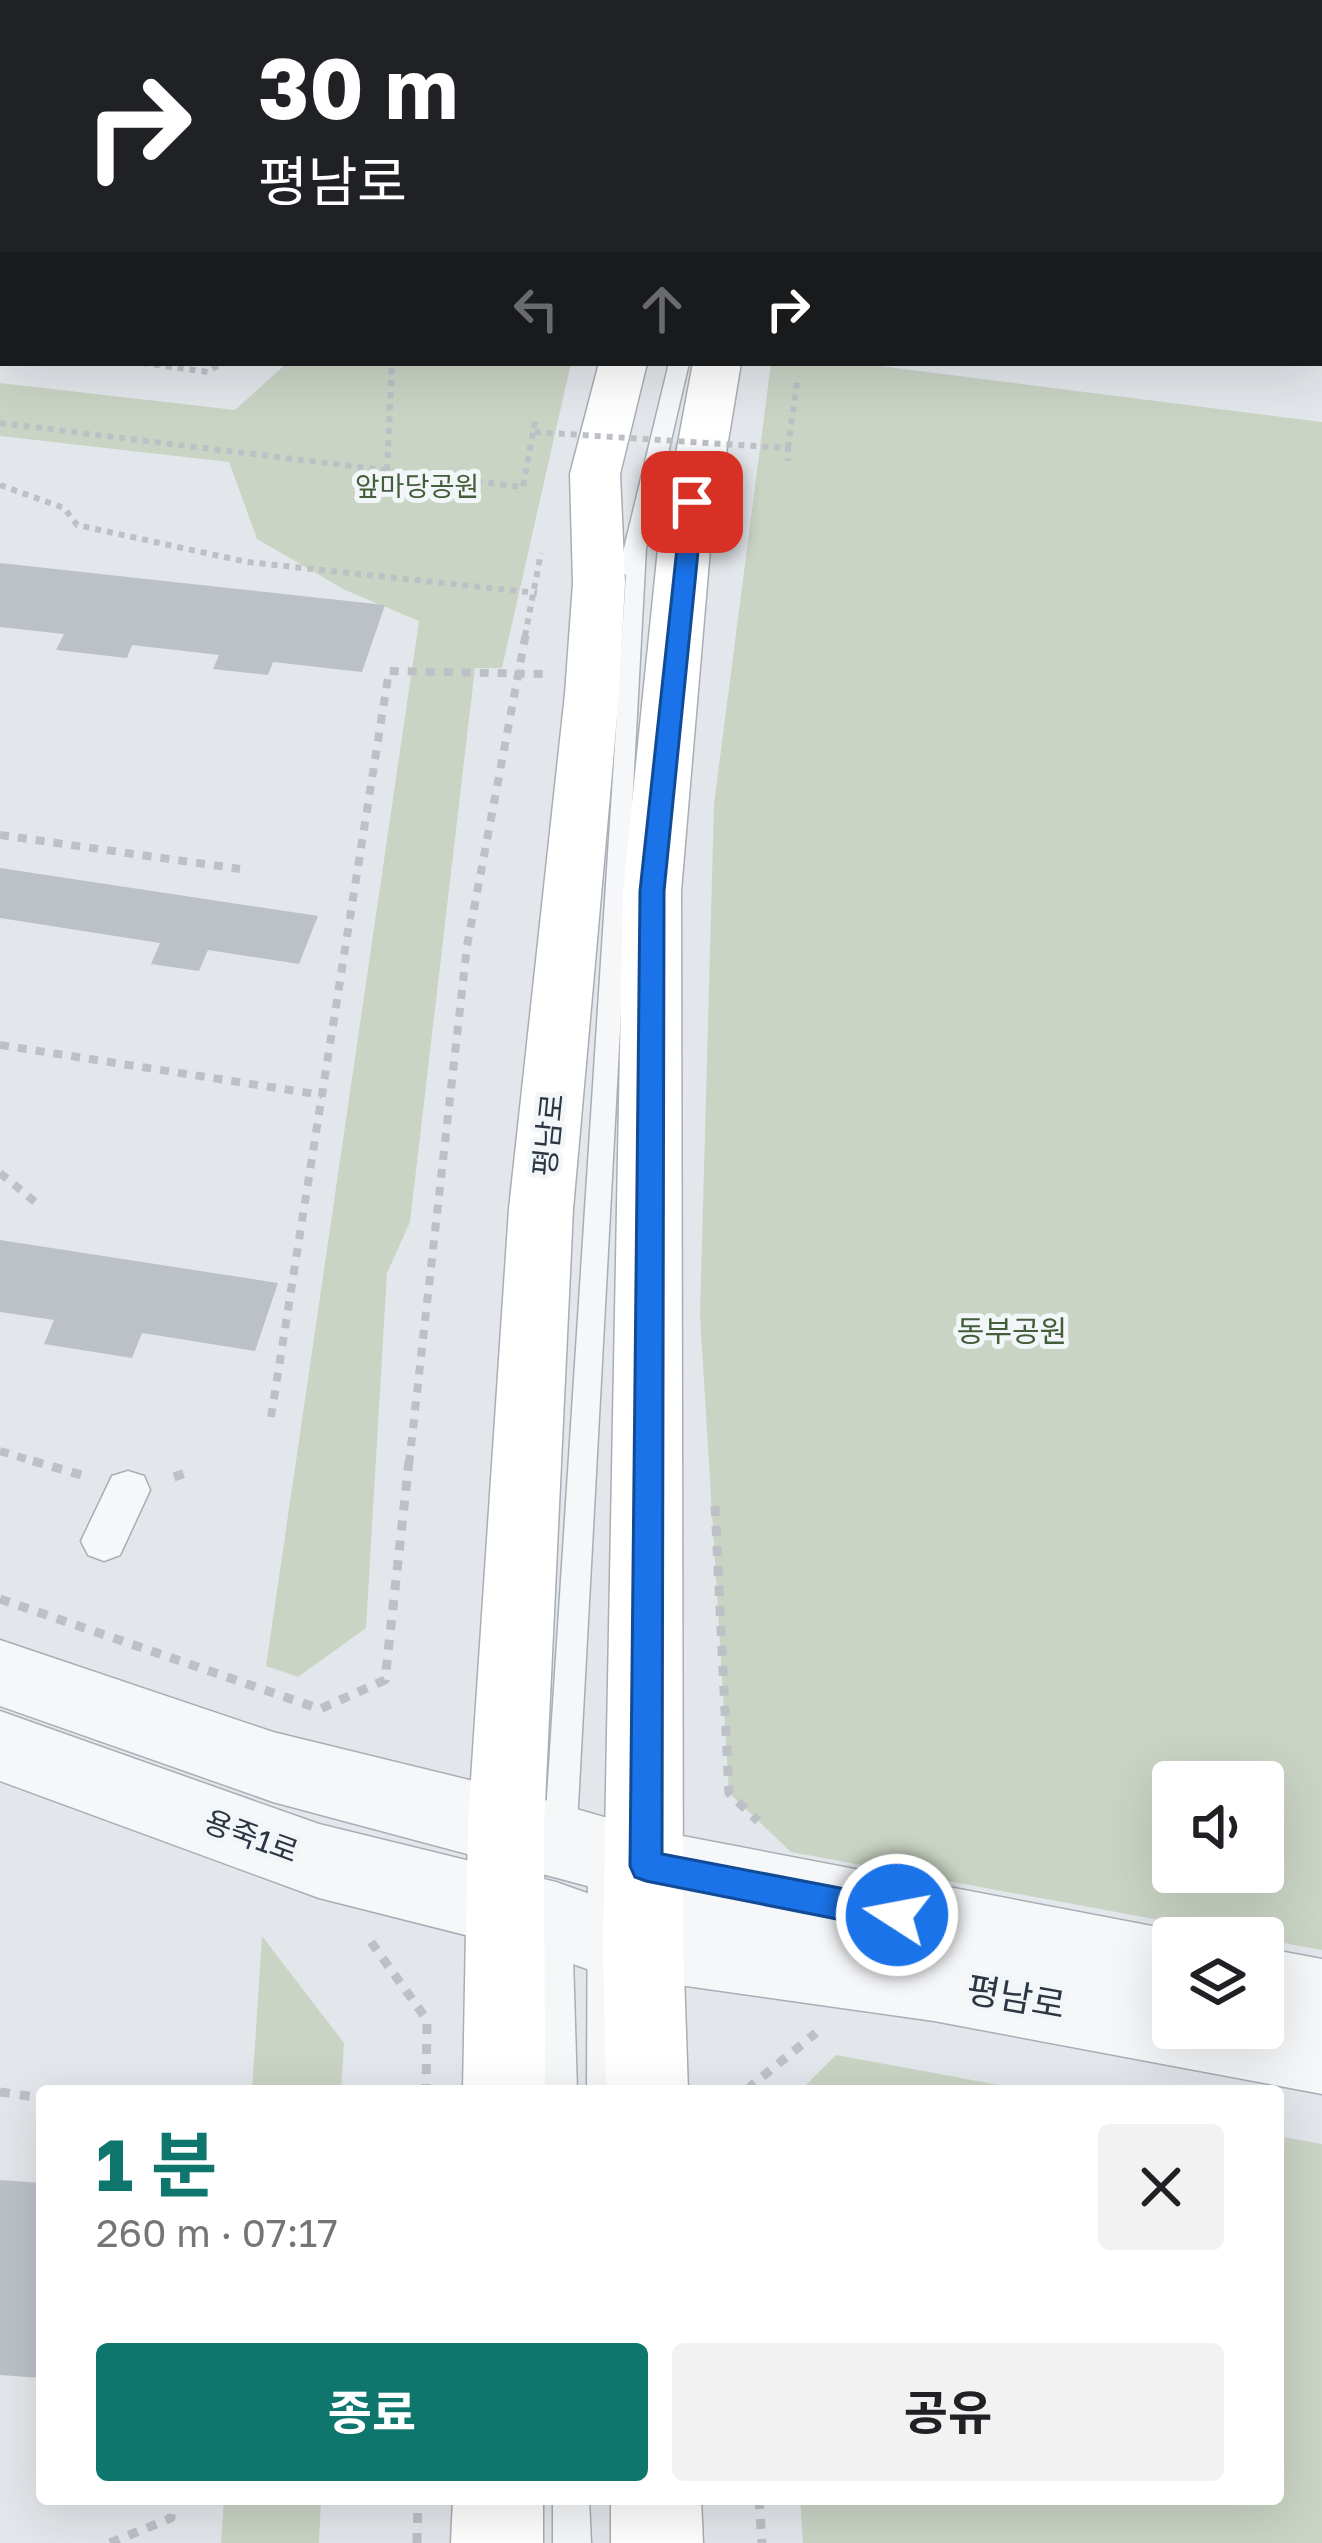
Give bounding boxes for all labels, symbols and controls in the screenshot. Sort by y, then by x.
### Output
text: 30 m [258,37,458,137]
icon: right [60,48,216,204]
text: 평남로 [258,148,407,213]
icon: left [503,276,569,342]
icon: ahead [629,276,695,342]
icon: right [755,276,821,342]
pin [641,451,743,553]
icon: arrive [659,469,725,535]
park label: 앞마당공원 [355,470,479,502]
street label: 평남로 [526,1092,570,1178]
park label: 동부공원 [957,1313,1067,1349]
map controls [1152,1761,1284,2049]
button: sound [1152,1761,1284,1893]
street label: 용죽1로 [199,1802,303,1870]
position arrow [834,1852,960,1978]
button: layers [1152,1917,1284,2049]
street label: 평남로 [963,1967,1069,2026]
text: 1 분 [96,2120,217,2207]
button: close [1098,2124,1224,2250]
text: 260 m · 07:17 [96,2209,338,2256]
button: 종료 [96,2343,648,2481]
button: 공유 [672,2343,1224,2481]

